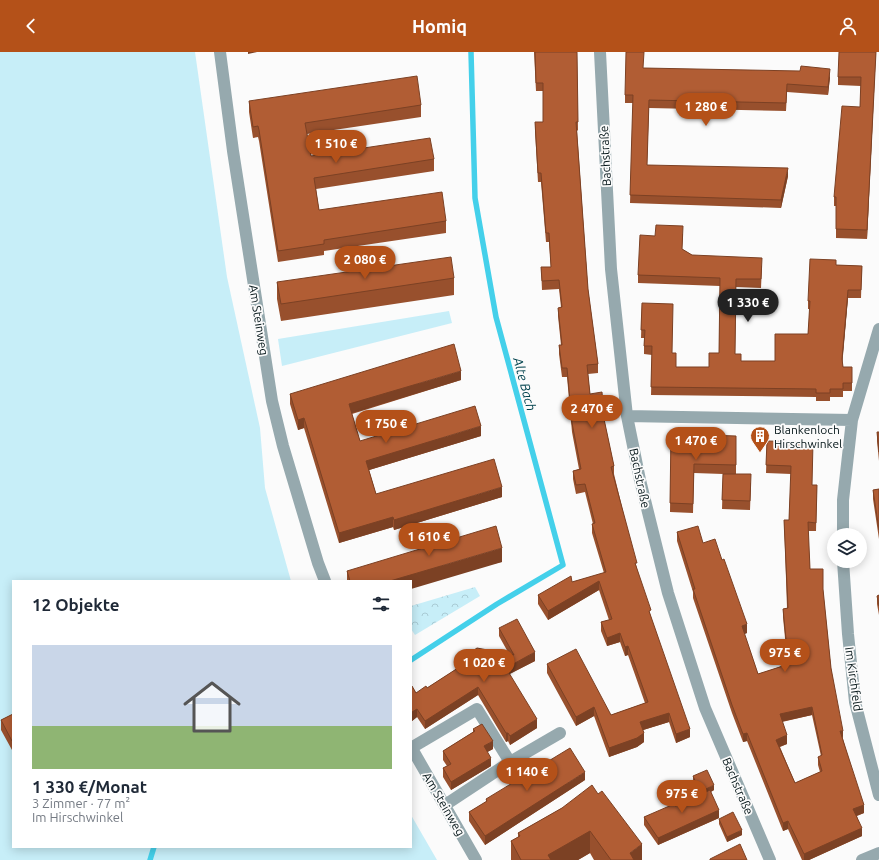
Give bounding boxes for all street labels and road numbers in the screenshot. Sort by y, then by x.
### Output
street label: Bachstraße [597,125,613,187]
street label: Am Steinweg [247,284,271,356]
street label: Bachstraße [627,447,653,509]
street label: Im Kirchfeld [843,646,865,712]
street label: Bachstraße [720,756,756,816]
street label: Am Steinweg [421,770,467,838]

